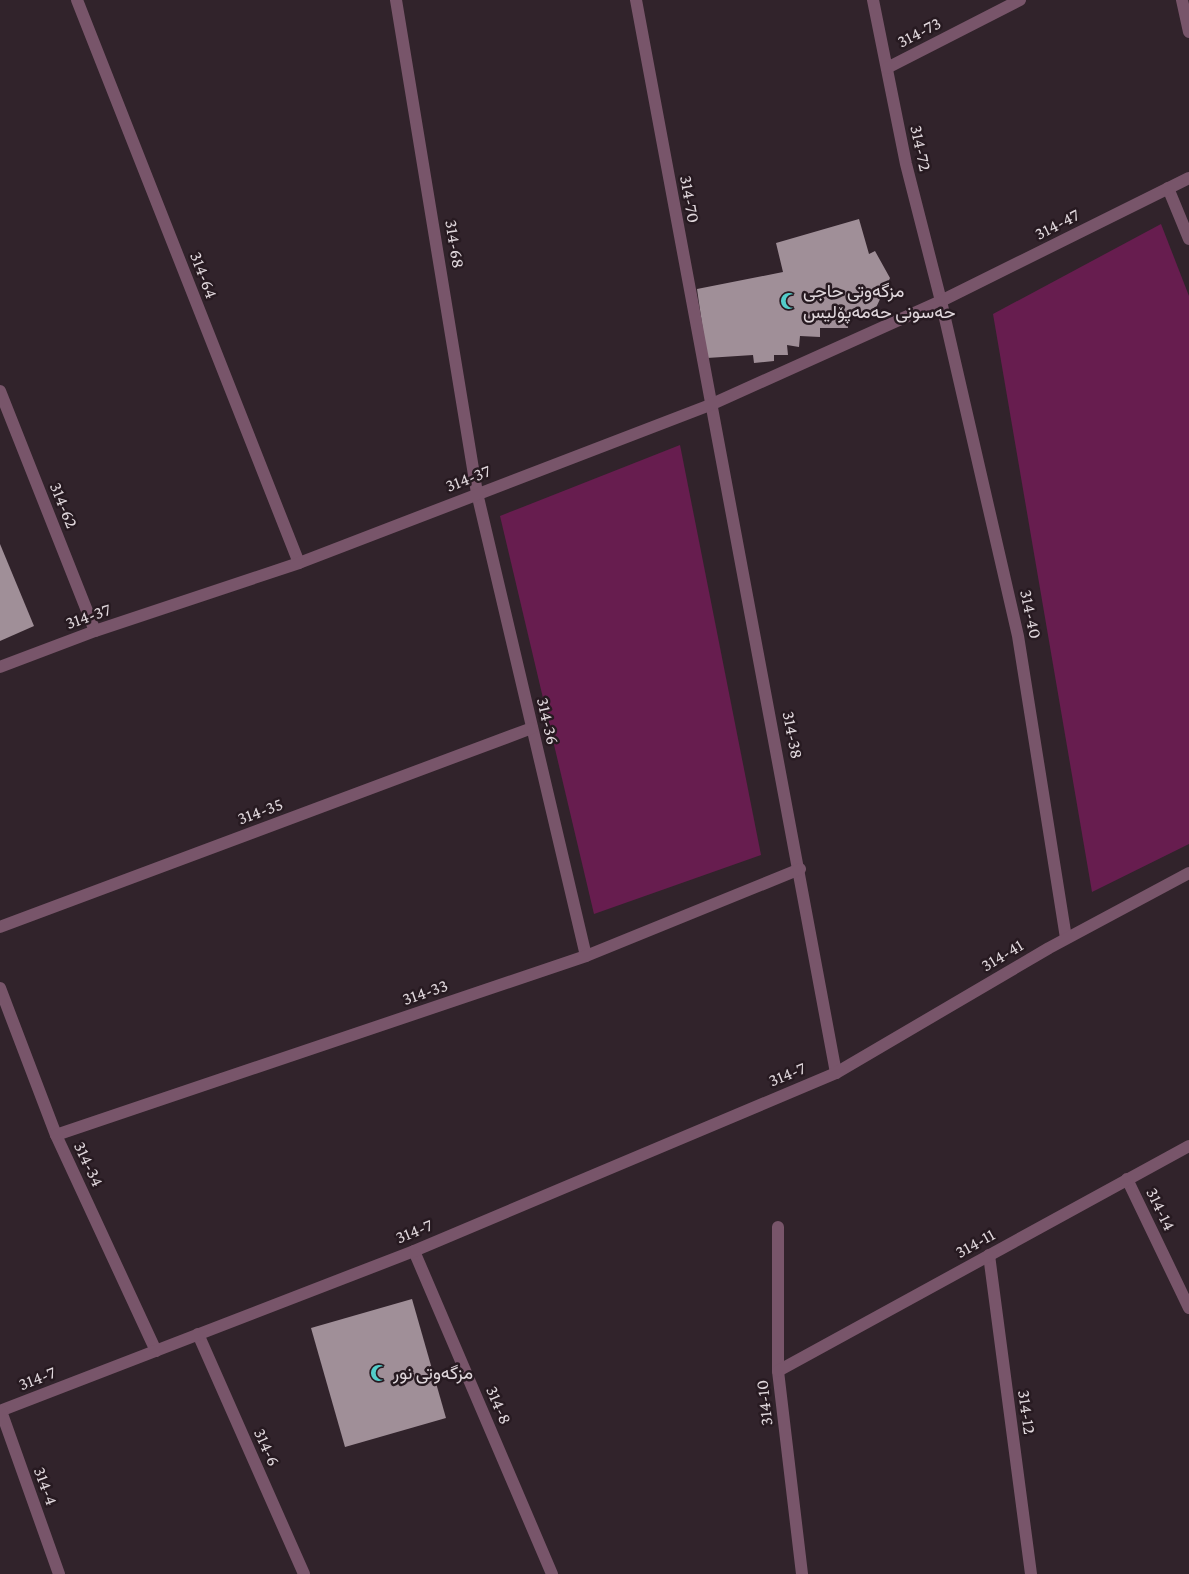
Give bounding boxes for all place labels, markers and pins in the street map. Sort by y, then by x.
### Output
place label: مزگەوتی حاجی حەسونی حەمەپۆلیس [803,281,956,324]
mosque icon: مزگەوتی حاجی حەسونی حەمەپۆلیس [779,291,799,311]
mosque icon: مزگەوتی نور [369,1363,389,1383]
place label: مزگەوتی نور [392,1363,473,1384]

